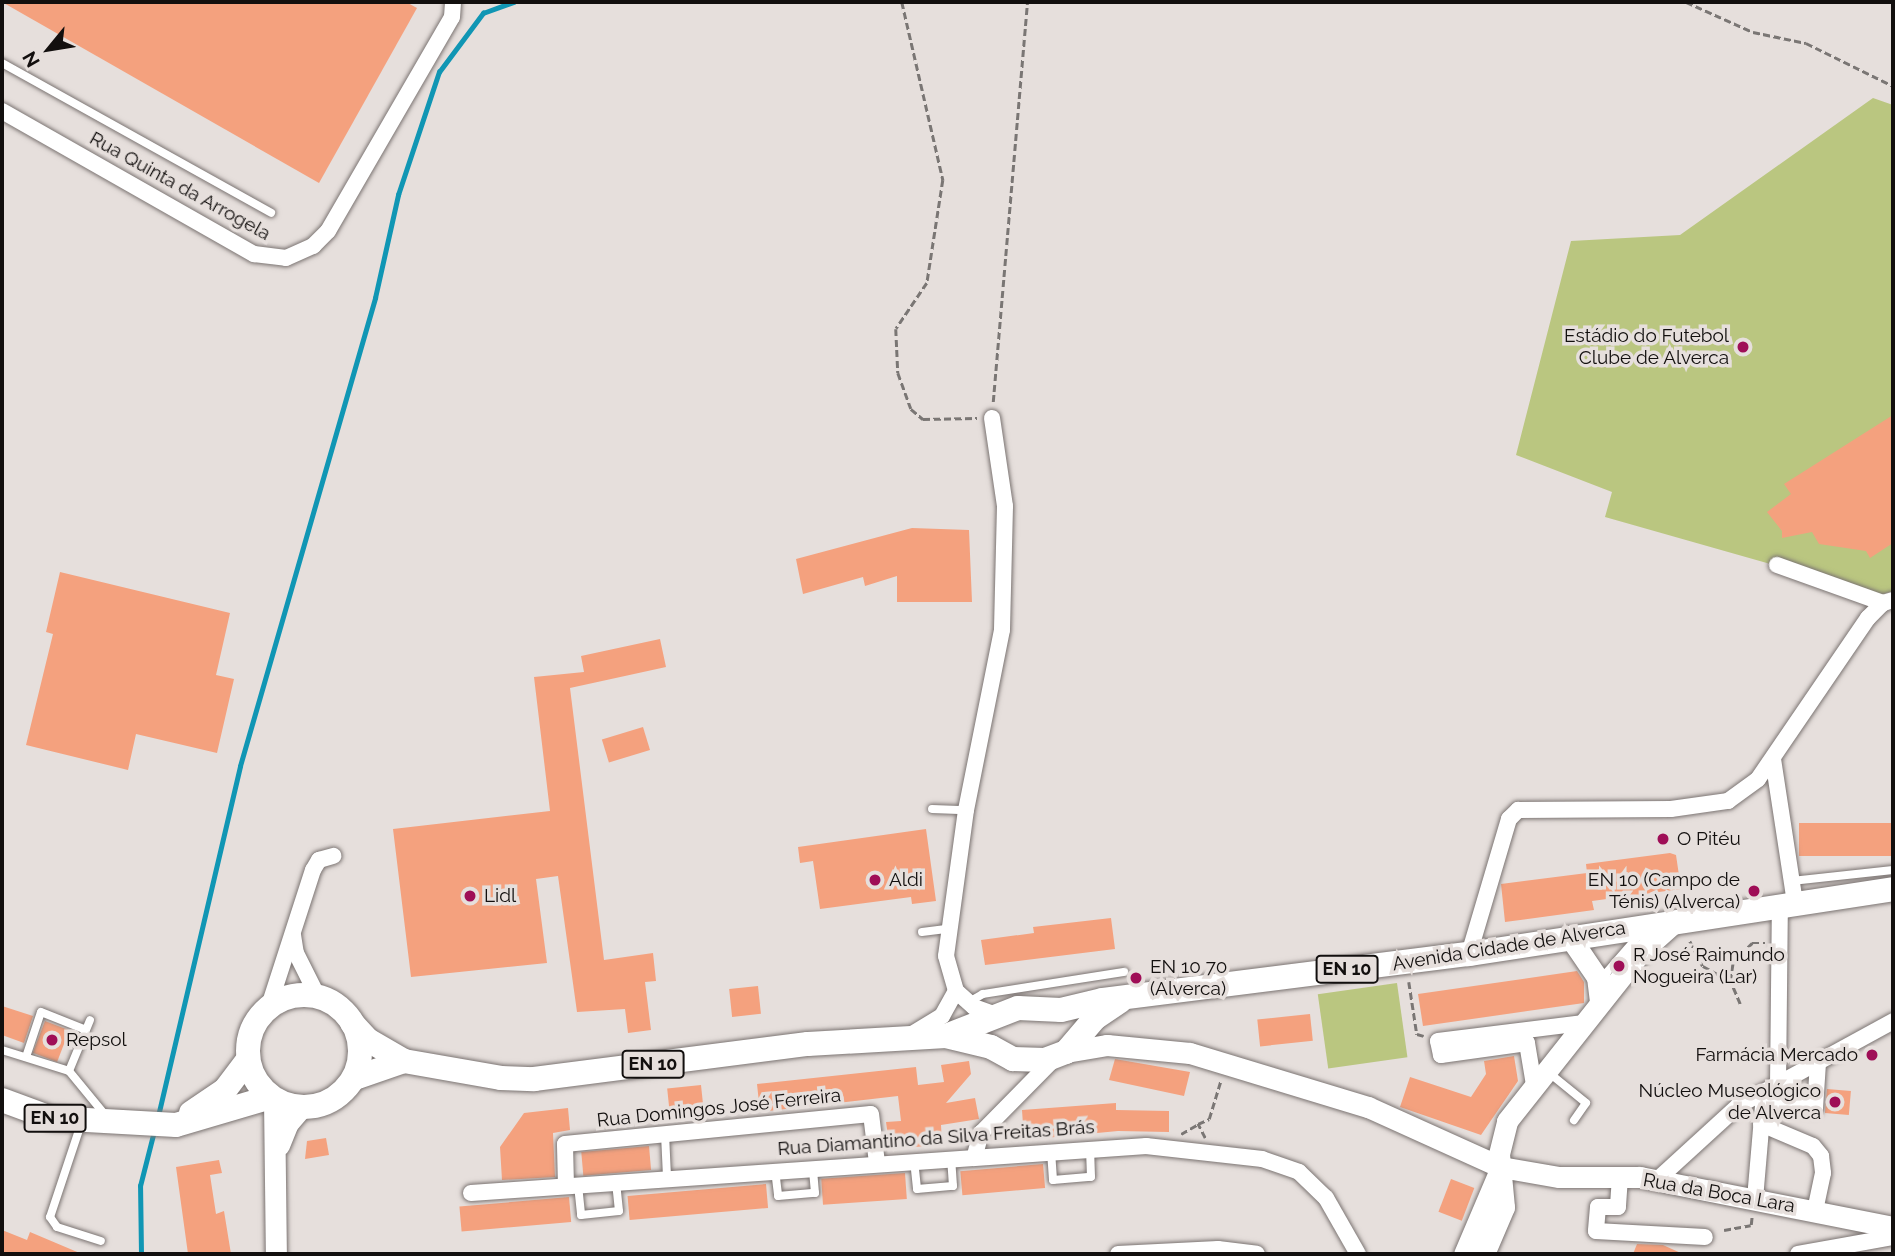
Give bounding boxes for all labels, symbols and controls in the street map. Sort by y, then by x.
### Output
north arrow [14,14,84,84]
text: N [18,48,44,71]
street label: Rua Quinta da Arrogela [85,127,275,245]
place label: Estádio do Futebol Clube de Alverca [1564,325,1729,369]
marker: Estádio do Futebol Clube de Alverca [1735,339,1751,355]
place label: O Pitéu [1677,828,1741,850]
marker: O Pitéu [1655,831,1671,847]
place label: Aldi [889,869,923,891]
place label: EN 10 (Campo de Ténis) (Alverca) [1588,869,1740,913]
marker: Aldi [867,872,883,888]
marker: EN 10 (Campo de Ténis) (Alverca) [1746,883,1762,899]
place label: Lidl [484,885,516,907]
marker: Lidl [462,888,478,904]
street label: Avenida Cidade de Alverca [1391,916,1627,976]
place label: R José Raimundo Nogueira (Lar) [1633,944,1785,988]
road number: EN 10 [1316,954,1378,984]
place label: EN 10 70 (Alverca) [1150,956,1227,1000]
marker: R José Raimundo Nogueira (Lar) [1611,958,1627,974]
marker: EN 10 70 (Alverca) [1128,970,1144,986]
place label: Repsol [66,1029,127,1051]
marker: Repsol [44,1032,60,1048]
place label: Farmácia Mercado [1696,1044,1858,1066]
marker: Farmácia Mercado [1864,1047,1880,1063]
road number: EN 10 [622,1050,684,1078]
place label: Núcleo Museológico de Alverca [1639,1080,1821,1124]
street label: Rua Domingos José Ferreira [596,1084,842,1132]
marker: Núcleo Museológico de Alverca [1827,1094,1843,1110]
road number: EN 10 [23,1104,86,1133]
street label: Rua Diamantino da Silva Freitas Brás [777,1116,1095,1160]
street label: Rua da Boca Lara [1641,1168,1797,1218]

